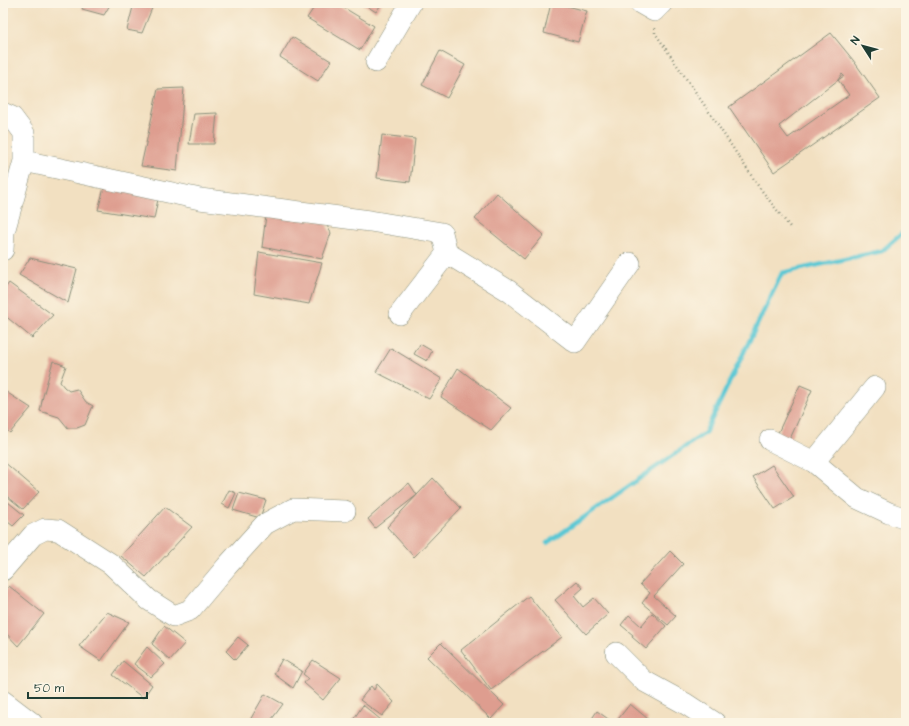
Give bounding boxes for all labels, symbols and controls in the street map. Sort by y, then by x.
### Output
north arrow [843,26,883,66]
text: N [847,33,863,48]
scale bar [28,674,147,700]
text: 50 m [34,680,65,697]

